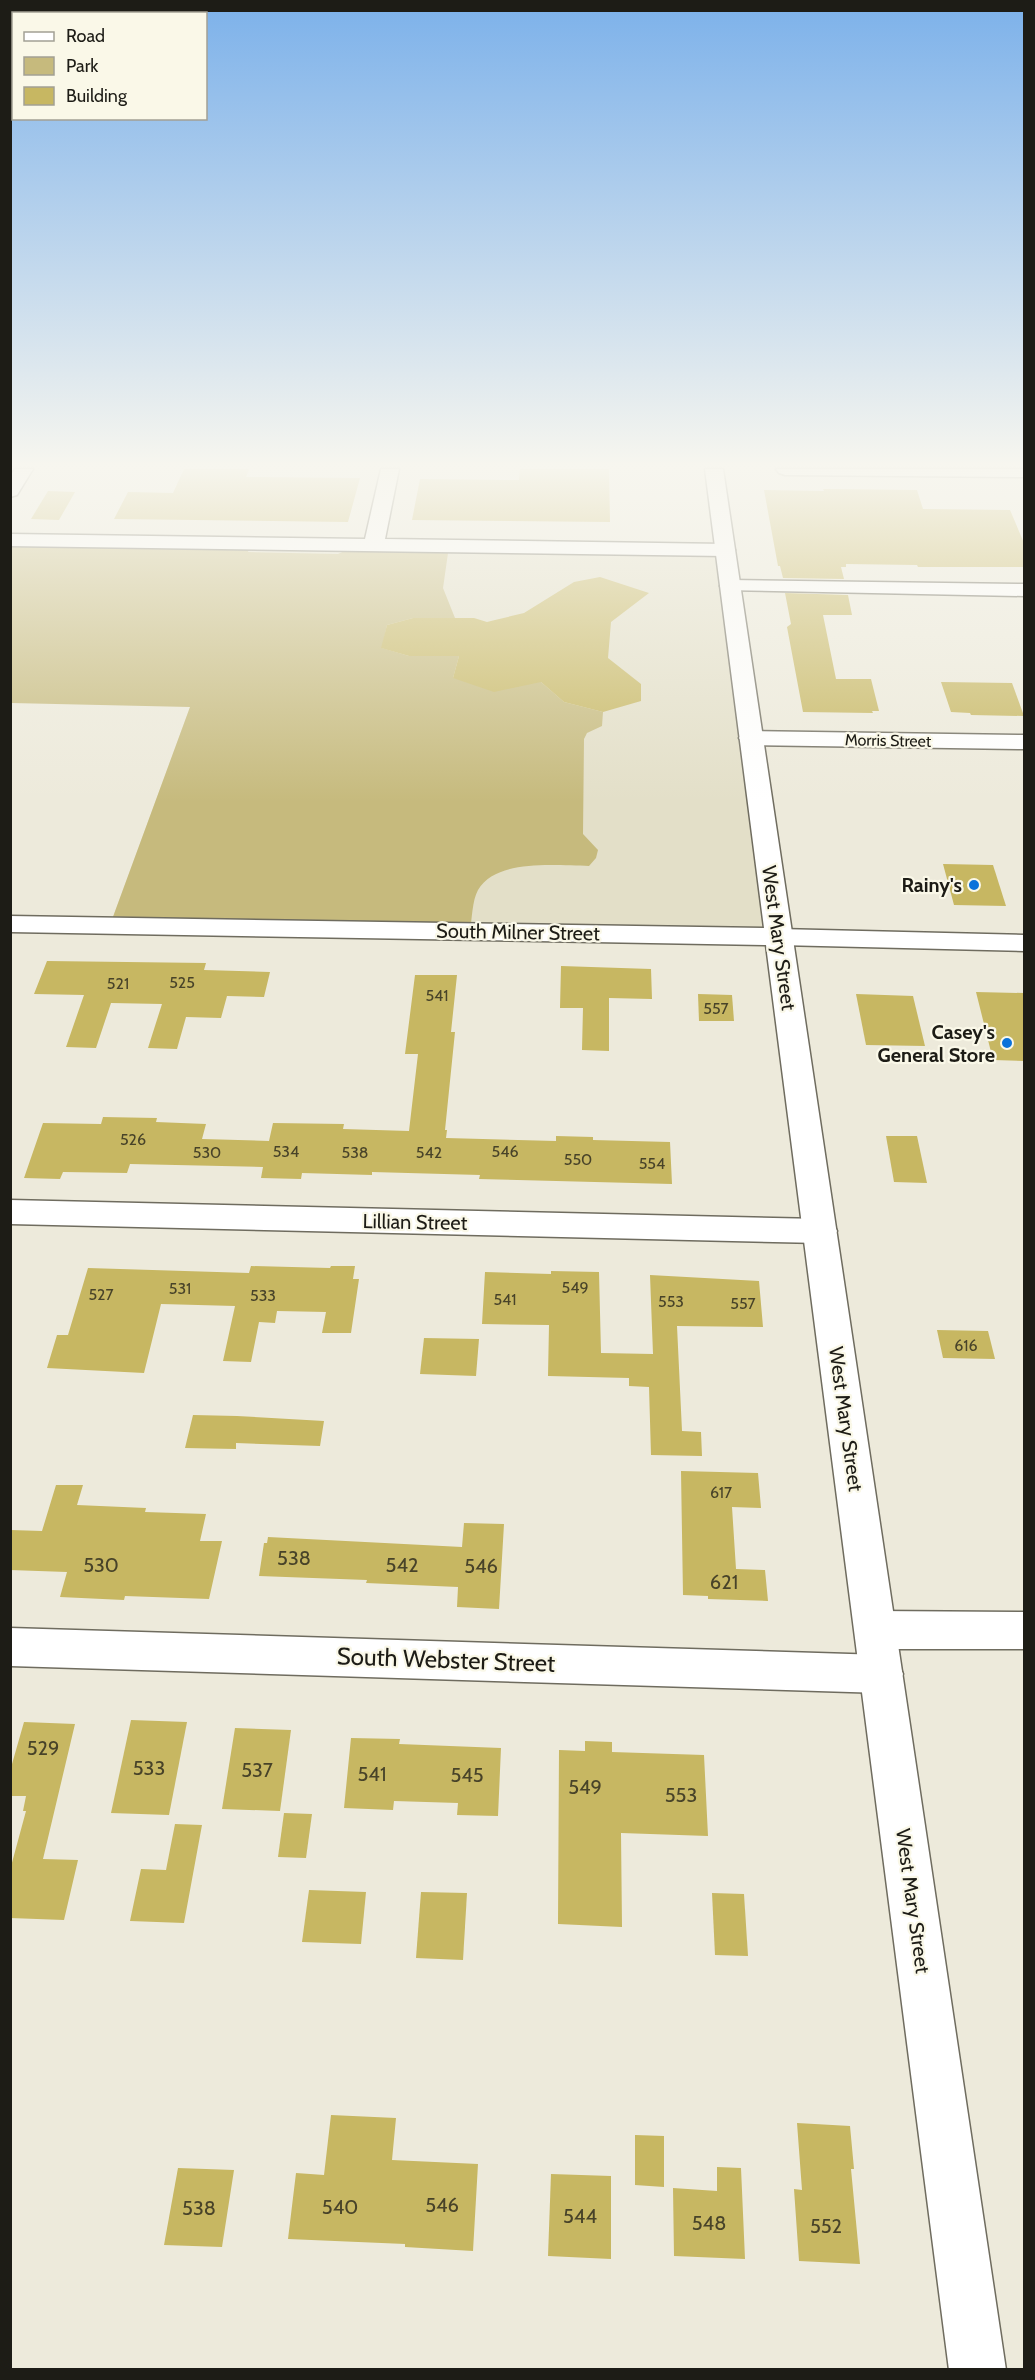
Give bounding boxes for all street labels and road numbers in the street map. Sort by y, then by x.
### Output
street label: Morris Street [845,730,932,751]
street label: West Mary Street [757,864,801,1012]
street label: South Milner Street [436,919,600,945]
street label: Lillian Street [362,1209,468,1235]
street label: West Mary Street [824,1345,868,1493]
street label: South Webster Street [336,1641,556,1678]
street label: West Mary Street [891,1827,935,1975]

